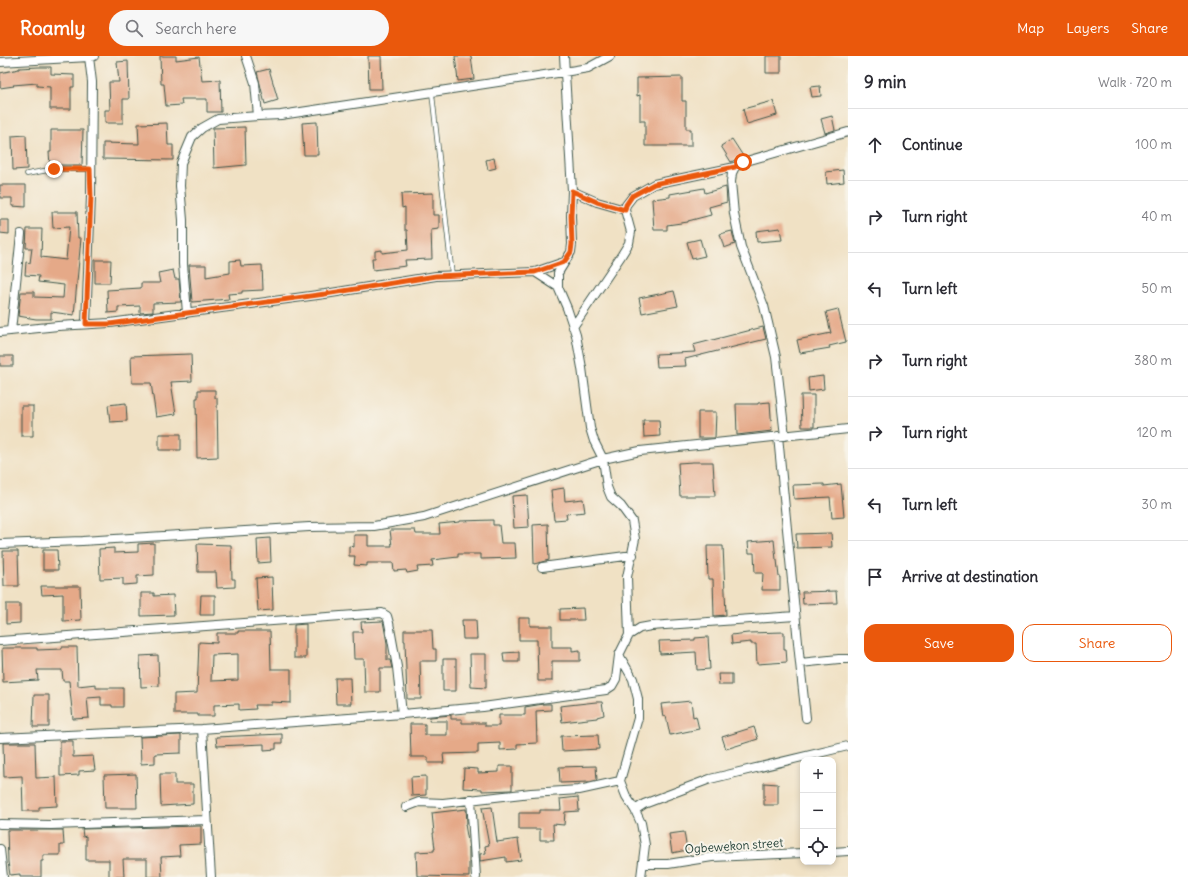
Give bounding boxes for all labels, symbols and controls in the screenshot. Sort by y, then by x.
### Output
search box [109,10,389,46]
text: Roamly [20,16,85,40]
icon: search [123,17,145,39]
text: Search here [155,19,237,38]
text: Map [1017,19,1044,37]
text: Layers [1066,19,1109,37]
text: Share [1131,19,1168,37]
text: 9 min [864,71,906,93]
text: Walk · 720 m [1098,74,1172,91]
icon: ahead [864,134,886,156]
text: Continue [902,135,963,154]
text: 100 m [1135,136,1172,153]
route start [734,153,752,171]
route end [45,160,63,178]
icon: right [864,206,886,228]
text: Turn right [902,207,967,226]
text: 40 m [1141,208,1172,225]
icon: left [864,278,886,300]
text: Turn left [902,279,957,298]
text: 50 m [1141,280,1172,297]
icon: right [864,350,886,372]
text: Turn right [902,351,967,370]
text: 380 m [1134,352,1172,369]
icon: right [864,422,886,444]
text: Turn right [902,423,967,442]
text: 120 m [1137,424,1172,441]
icon: left [864,494,886,516]
text: Turn left [902,495,957,514]
text: 30 m [1142,496,1172,513]
icon: arrive [864,566,886,588]
text: Arrive at destination [902,567,1038,586]
button: Save [864,624,1014,662]
button: Share [1022,624,1172,662]
map controls [800,757,836,865]
button: + [800,757,836,793]
button: − [800,793,836,829]
button: locate [800,829,836,865]
street label: Ogbewekon street [684,835,784,856]

